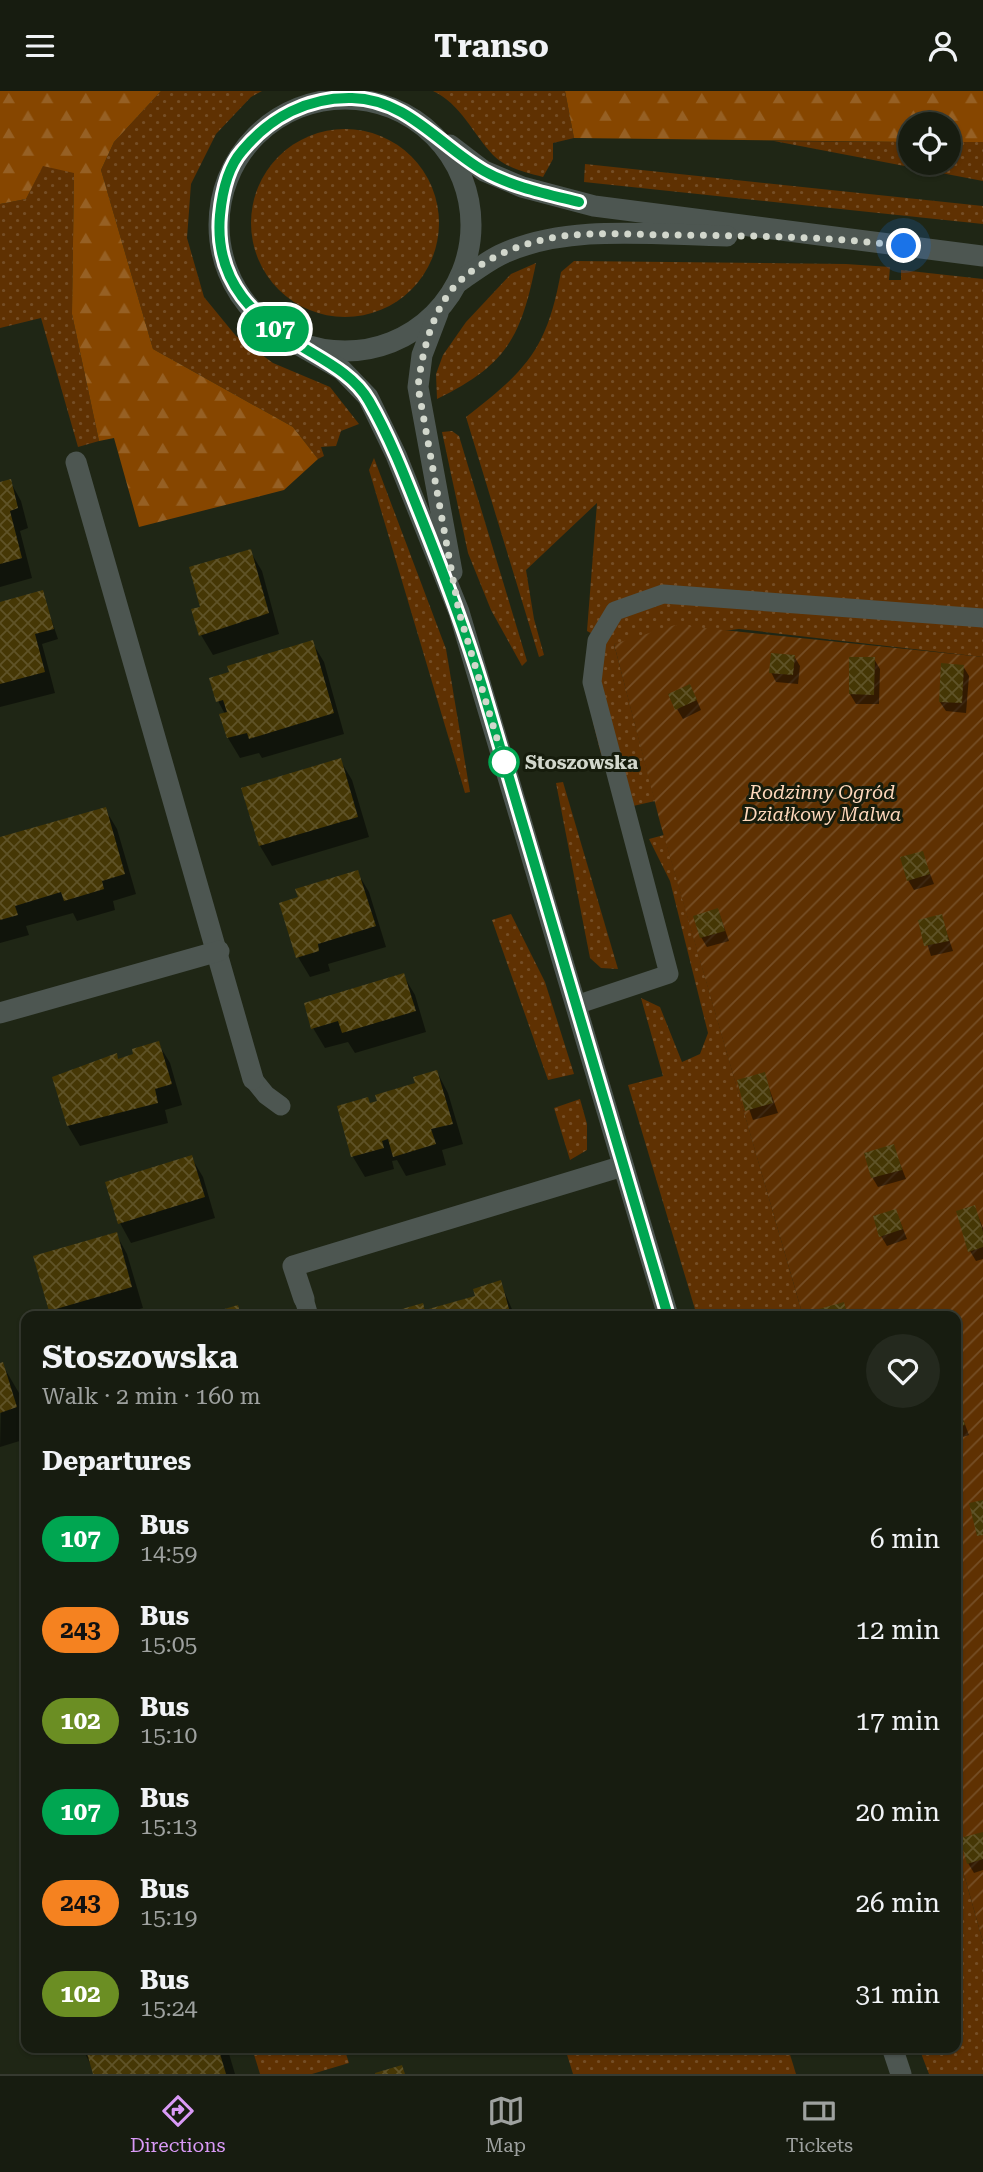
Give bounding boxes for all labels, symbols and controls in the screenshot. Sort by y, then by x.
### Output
icon: menu [21,27,59,65]
text: Transo [434,27,549,65]
icon: person [924,27,962,65]
map controls [898,112,961,175]
button: locate [898,112,961,175]
your location [886,228,921,263]
line badge: 107 [235,306,315,352]
text: 107 [255,315,295,343]
marker: Stoszowska [489,747,519,777]
place label: Stoszowska [525,751,638,774]
park label: Rodzinny Ogród Działkowy Malwa [742,781,901,826]
button: heart [866,1334,940,1408]
text: Stoszowska [42,1337,238,1376]
text: Walk · 2 min · 160 m [42,1383,261,1410]
text: Departures [42,1446,191,1476]
text: Bus [140,1510,189,1540]
text: 6 min [870,1524,940,1554]
text: 107 [60,1525,101,1553]
text: 14:59 [140,1540,197,1567]
text: Bus [140,1601,189,1631]
text: 12 min [856,1615,940,1645]
text: 243 [60,1616,101,1644]
text: 15:05 [140,1631,197,1658]
text: Bus [140,1692,189,1722]
text: 17 min [856,1706,940,1736]
text: 102 [60,1707,101,1735]
text: 15:10 [140,1722,197,1749]
text: Bus [140,1783,189,1813]
text: 20 min [856,1797,940,1827]
text: 107 [60,1798,101,1826]
text: 15:13 [140,1813,197,1840]
text: Bus [140,1874,189,1904]
text: 26 min [856,1888,940,1918]
text: 243 [60,1889,101,1917]
text: 15:19 [140,1904,197,1931]
text: Bus [140,1965,189,1995]
text: 31 min [856,1979,940,2009]
text: 102 [60,1980,101,2008]
text: 15:24 [140,1995,197,2022]
tab: Directions [130,2092,225,2157]
tab: Map [485,2092,526,2157]
tab: Tickets [786,2092,853,2157]

